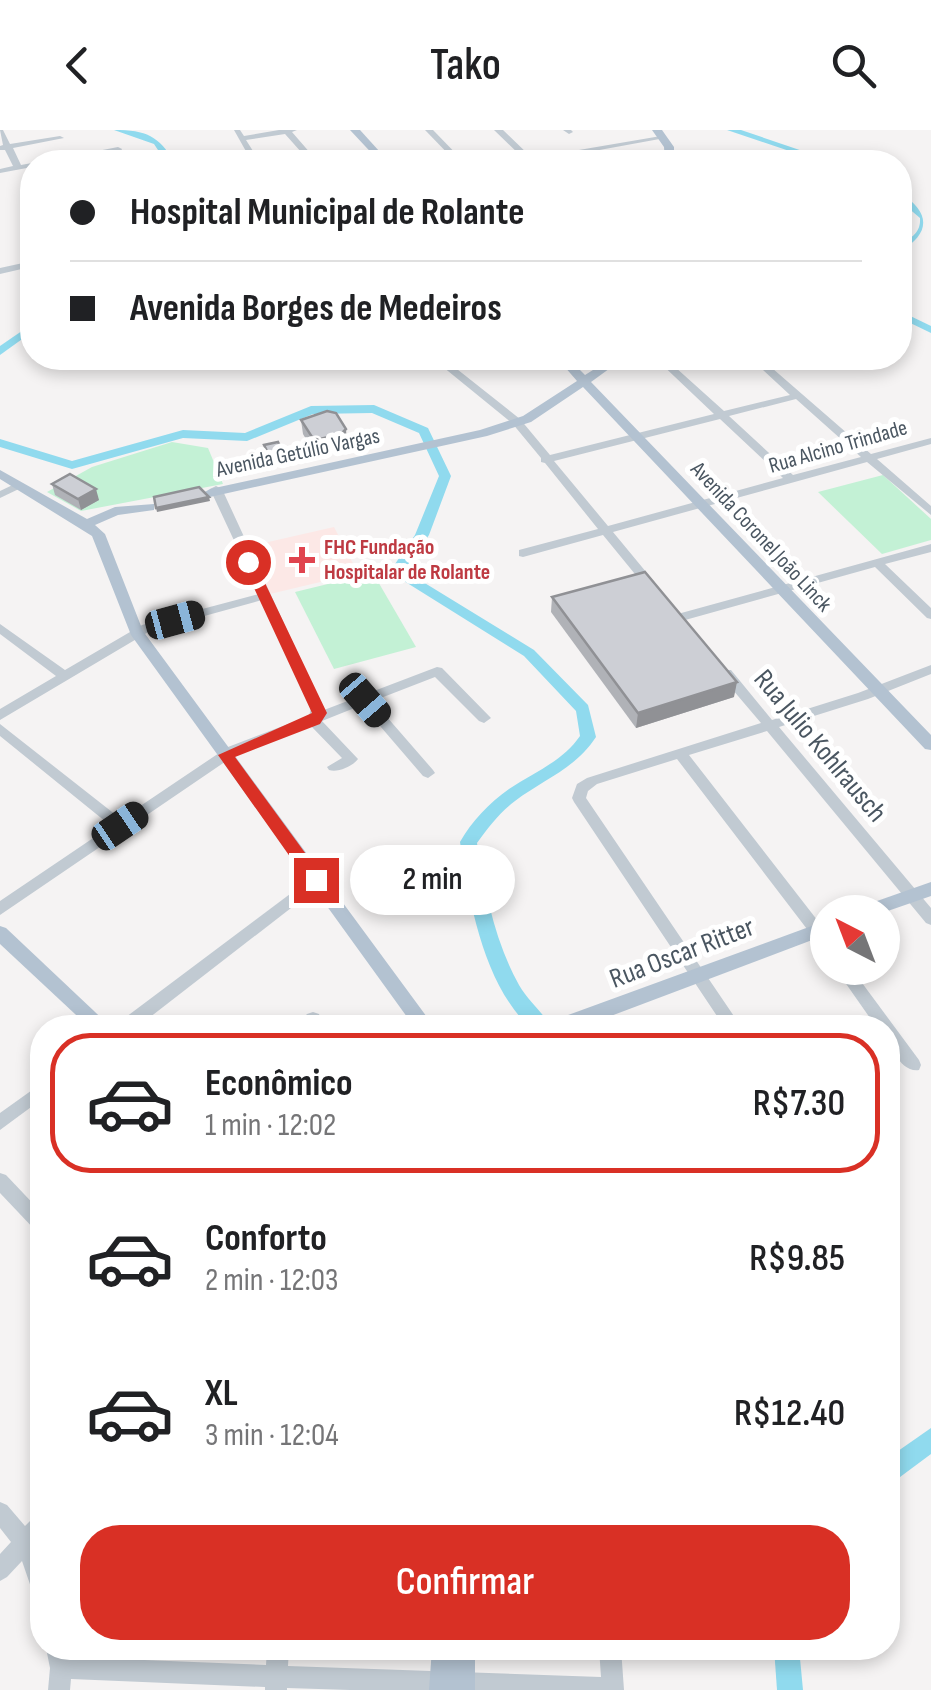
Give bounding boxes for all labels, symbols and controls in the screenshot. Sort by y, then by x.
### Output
icon: back [50,38,105,93]
text: Tako [430,38,501,93]
icon: search [826,38,881,93]
text: Hospital Municipal de Rolante [130,190,524,235]
text: Avenida Borges de Medeiros [130,286,502,331]
street label: Rua Alcino Trindade [766,414,910,480]
street label: Avenida Getúlio Vargas [213,422,382,484]
street label: Avenida Coronel João Linck [684,456,838,618]
place label: FHC Fundação Hospitalar de Rolante [324,534,490,586]
route start [226,540,271,585]
marker: FHC Fundação Hospitalar de Rolante [289,547,315,573]
car [142,598,208,642]
street label: Rua Julio Kohlrausch [747,663,893,829]
car [334,668,396,732]
car [87,797,153,855]
callout: 2 min [351,845,516,915]
route end [294,858,339,903]
text: 2 min [403,860,462,899]
north arrow [810,895,900,985]
map controls [810,895,900,985]
street label: Rua Oscar Ritter [605,910,759,996]
icon: car [85,1058,175,1148]
text: Econômico [205,1061,353,1106]
text: R$7.30 [753,1081,845,1126]
text: 1 min · 12:02 [205,1106,336,1145]
icon: car [85,1213,175,1303]
text: Conforto [205,1216,327,1261]
text: R$9.85 [749,1236,845,1281]
text: 2 min · 12:03 [205,1261,338,1300]
icon: car [85,1368,175,1458]
text: XL [205,1371,238,1416]
text: R$12.40 [734,1391,845,1436]
text: 3 min · 12:04 [205,1416,339,1455]
button: Confirmar [80,1525,850,1640]

